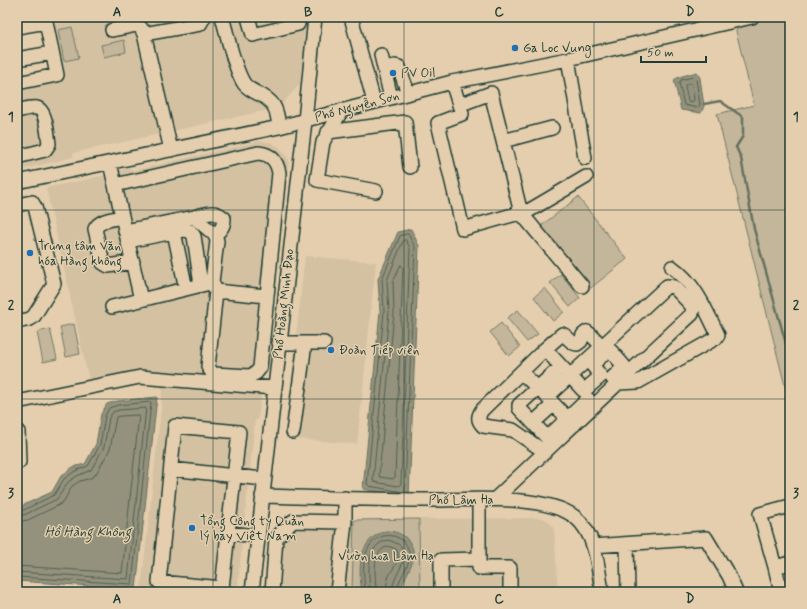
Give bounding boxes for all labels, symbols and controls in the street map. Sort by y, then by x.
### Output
text: A [113,4,121,21]
text: B [304,4,313,21]
text: C [494,4,504,21]
text: D [686,4,695,21]
scale bar [641,38,706,64]
place label: Ga Loc Vung [523,40,592,58]
marker: Ga Loc Vung [510,43,520,53]
text: 50 m [647,45,674,61]
place label: PV Oil [401,65,436,82]
marker: PV Oil [388,68,398,78]
street label: Phố Nguyễn Sơn [313,88,402,128]
text: 1 [8,109,14,126]
text: 1 [793,109,799,126]
place label: Trung tâm Văn hóa Hàng không [38,238,122,272]
street label: Phố Hoàng Minh Đạo [270,247,300,360]
marker: Trung tâm Văn hóa Hàng không [25,248,35,258]
text: 2 [8,297,15,314]
text: 2 [793,297,800,314]
place label: Đoàn Tiếp viên [339,342,419,359]
marker: Đoàn Tiếp viên [326,345,336,355]
text: 3 [8,485,14,502]
text: 3 [793,485,799,502]
street label: Phố Lâm Hạ [429,492,494,509]
place label: Tổng Công ty Quản lý bay Việt Nam [200,513,304,545]
water label: Hồ Hàng Không [45,523,133,543]
marker: Tổng Công ty Quản lý bay Việt Nam [187,523,197,533]
park label: Vườn hoa Lâm Hạ [338,548,434,565]
text: A [113,591,121,608]
text: B [304,591,313,608]
text: C [494,591,504,608]
text: D [686,591,695,608]

